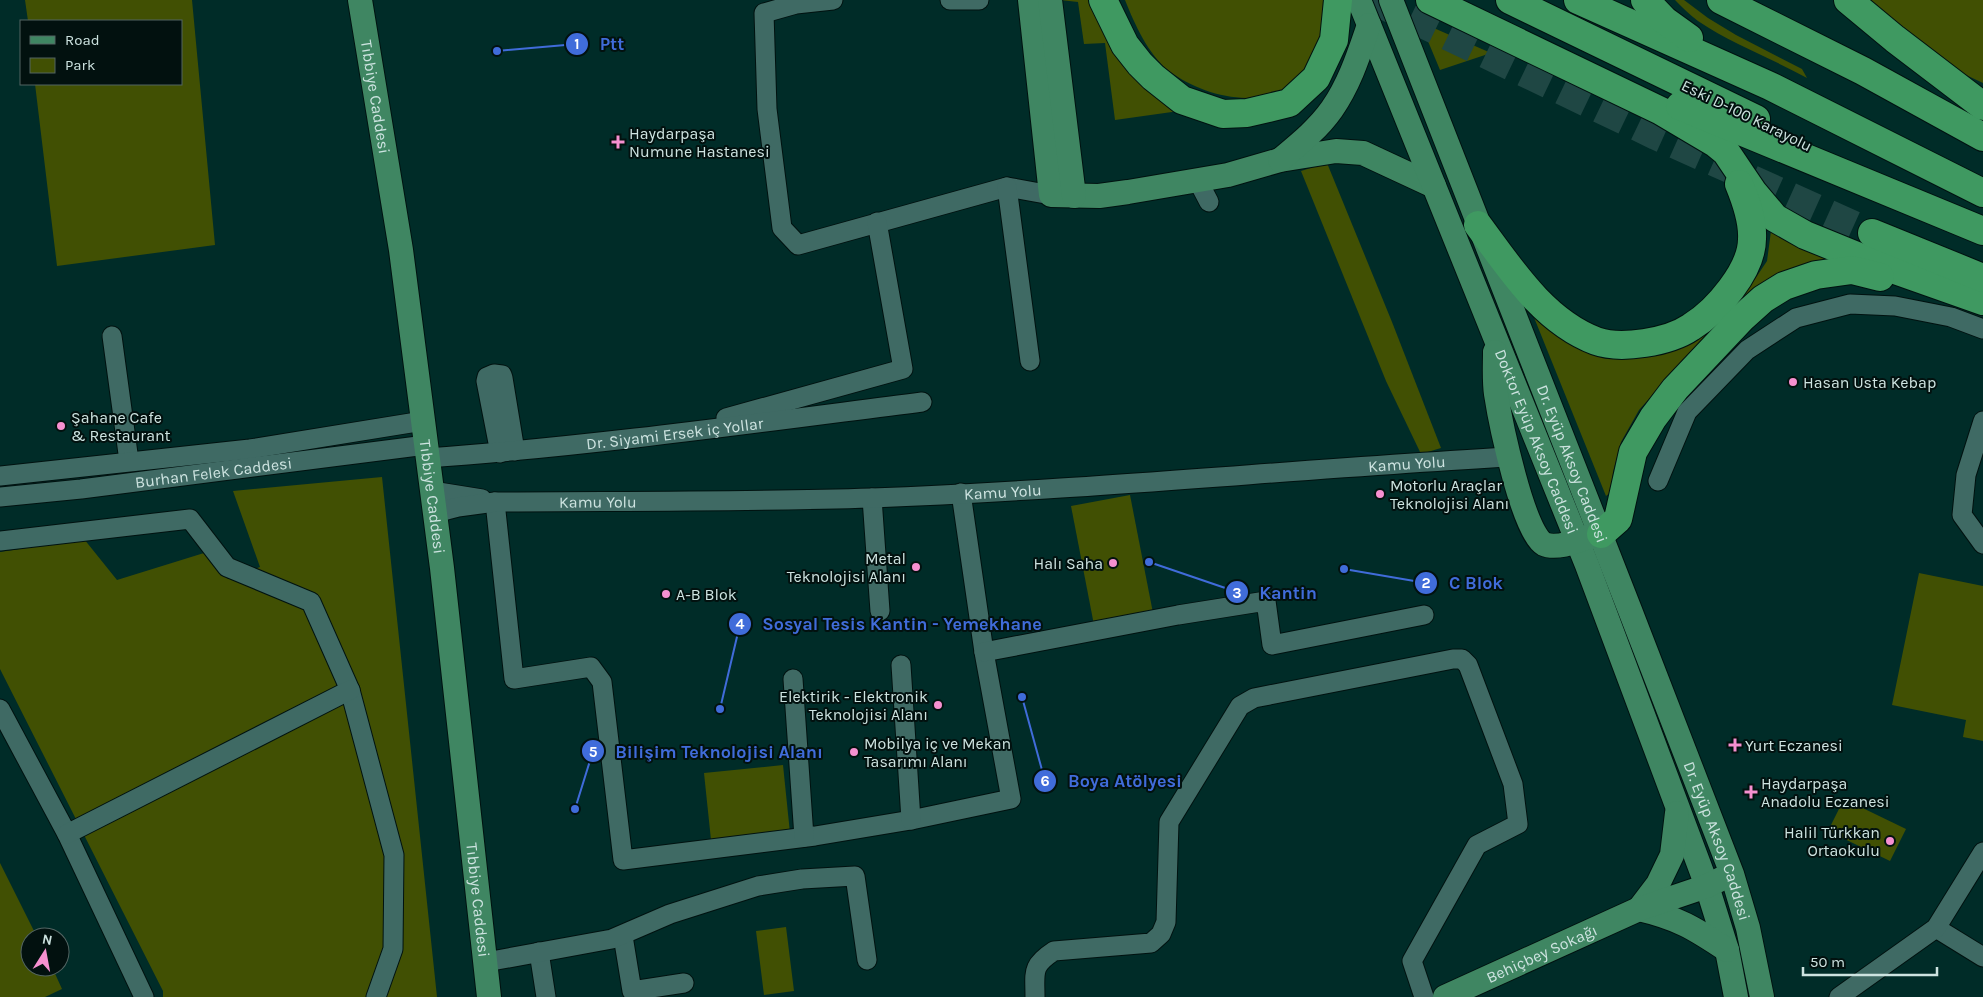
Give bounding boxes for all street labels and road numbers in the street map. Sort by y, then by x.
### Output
street label: Tıbbiye Caddesi [357,38,394,155]
street label: Eski D-100 Karayolu [1678,76,1815,155]
street label: Doktor Eyüp Aksoy Caddesi [1491,346,1582,537]
street label: Dr. Eyüp Aksoy Caddesi [1533,382,1612,546]
street label: Dr. Siyami Ersek iç Yollar [585,413,765,453]
street label: Tıbbiye Caddesi [416,438,449,555]
street label: Kamu Yolu [1367,452,1446,476]
street label: Burhan Felek Caddesi [134,453,293,492]
street label: Kamu Yolu [963,480,1042,504]
street label: Kamu Yolu [559,492,637,512]
street label: Dr. Eyüp Aksoy Caddesi [1679,759,1754,923]
street label: Tıbbiye Caddesi [462,842,494,958]
street label: Behiçbey Sokağı [1483,920,1600,987]

